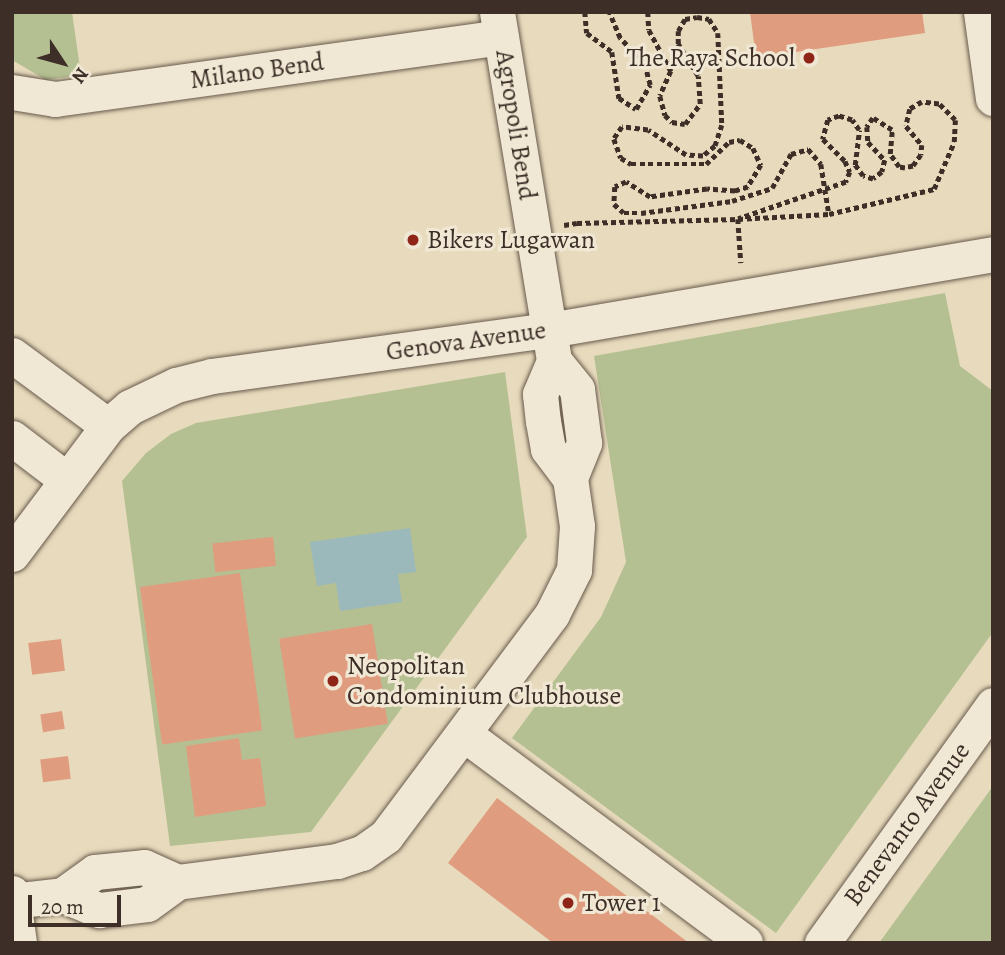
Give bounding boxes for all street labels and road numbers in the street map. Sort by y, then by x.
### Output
street label: Milano Bend [188,46,326,96]
street label: Agropoli Bend [489,48,543,202]
street label: Genova Avenue [384,314,548,368]
street label: Benevanto Avenue [837,736,977,912]

